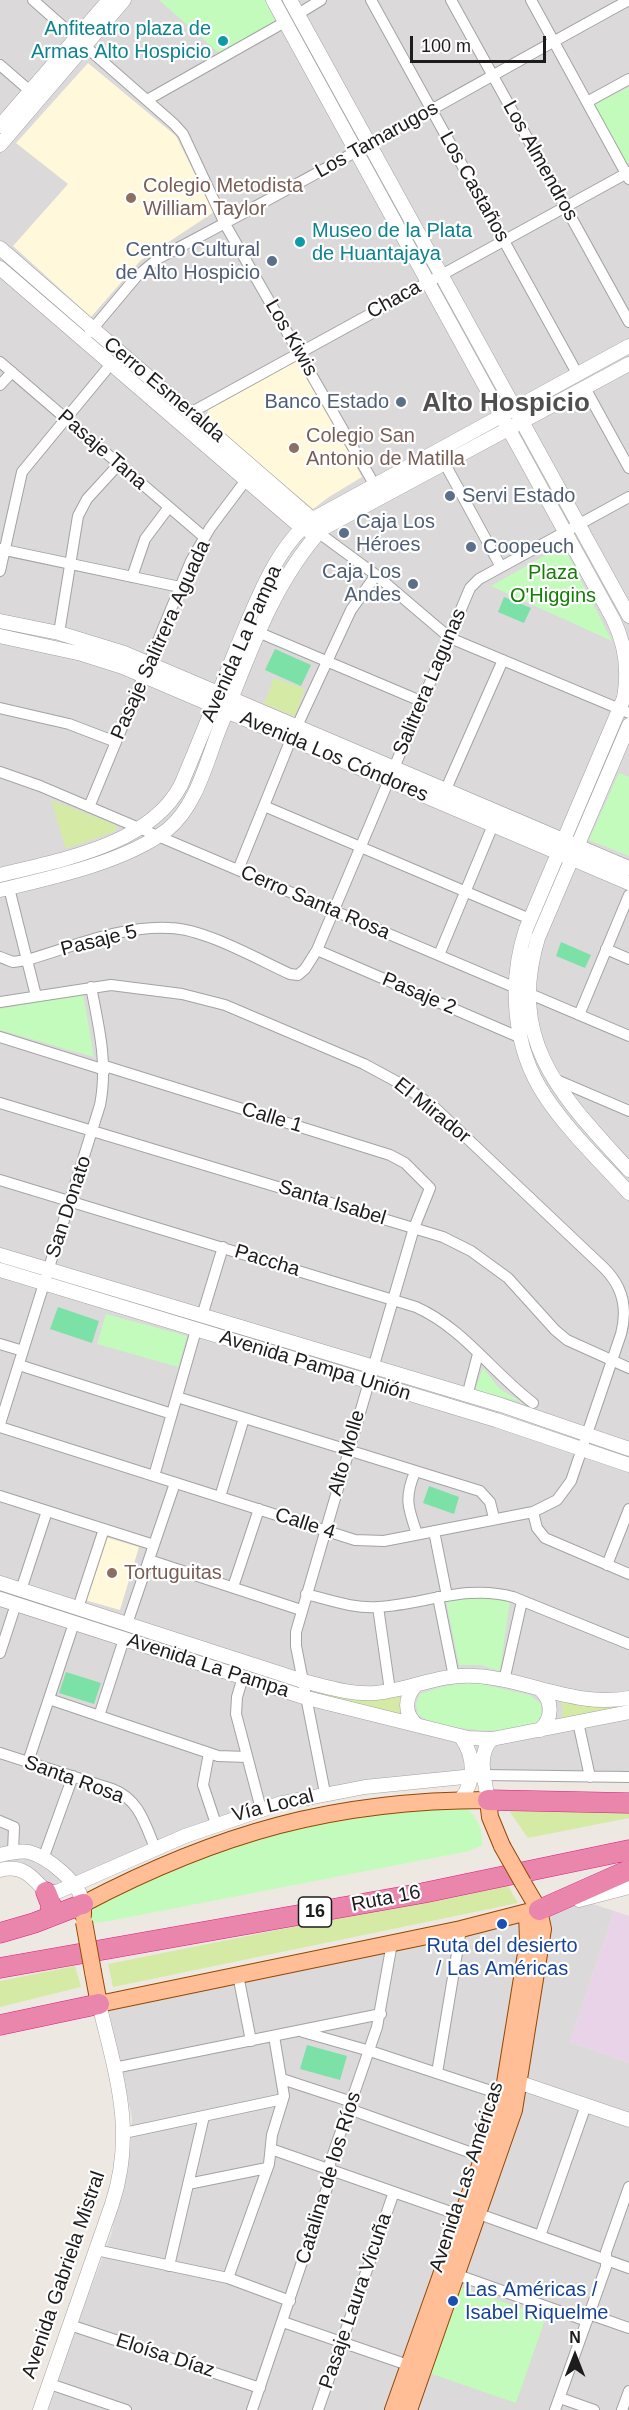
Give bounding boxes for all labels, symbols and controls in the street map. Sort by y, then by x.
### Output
place label: Anfiteatro plaza de Armas Alto Hospicio [31,17,211,64]
scale bar [413,24,550,62]
marker: Anfiteatro plaza de Armas Alto Hospicio [216,34,230,48]
text: 100 m [421,36,471,56]
street label: Los Tamarugos [311,96,443,184]
street label: Los Almendros [497,97,583,225]
street label: Los Castaños [434,128,514,246]
place label: Colegio Metodista William Taylor [143,174,303,221]
marker: Colegio Metodista William Taylor [124,191,138,205]
place label: Museo de la Plata de Huantajaya [312,219,472,266]
marker: Museo de la Plata de Huantajaya [293,235,307,249]
place label: Centro Cultural de Alto Hospicio [115,238,260,285]
marker: Centro Cultural de Alto Hospicio [265,254,279,268]
street label: Chaca [363,275,425,325]
street label: Los Kiwis [259,295,323,381]
street label: Cerro Esmeralda [98,332,230,448]
district label: Alto Hospicio [422,388,590,420]
place label: Banco Estado [264,390,389,414]
marker: Banco Estado [394,395,408,409]
street label: Pasaje Tana [53,405,151,495]
place label: Colegio San Antonio de Matilla [306,424,465,471]
marker: Colegio San Antonio de Matilla [287,441,301,455]
place label: Servi Estado [462,484,575,508]
marker: Servi Estado [443,489,457,503]
place label: Caja Los Héroes [356,510,435,557]
marker: Caja Los Héroes [337,526,351,540]
place label: Coopeuch [483,535,574,559]
street label: Pasaje Salitrera Aguada [106,537,216,743]
marker: Coopeuch [464,540,478,554]
place label: Caja Los Andes [322,560,401,607]
park label: Plaza O'Higgins [510,561,596,608]
street label: Avenida La Pampa [197,562,287,726]
marker: Caja Los Andes [406,577,420,591]
street label: Salitrera Lagunas [388,605,472,759]
street label: Avenida Los Cóndores [236,706,432,808]
street label: Cerro Santa Rosa [237,861,393,945]
street label: Pasaje 5 [58,920,140,962]
street label: Pasaje 2 [378,968,460,1020]
street label: El Mirador [389,1073,475,1149]
street label: Calle 1 [239,1097,305,1139]
street label: San Donato [41,1153,97,1261]
street label: Santa Isabel [275,1175,389,1231]
street label: Paccha [232,1240,302,1282]
street label: Avenida Pampa Unión [217,1325,413,1407]
street label: Alto Molle [323,1407,371,1499]
street label: Calle 4 [272,1503,338,1545]
place label: Tortuguitas [124,1561,222,1585]
marker: Tortuguitas [105,1566,119,1580]
street label: Avenida La Pampa [124,1629,292,1703]
street label: Santa Rosa [21,1751,127,1809]
street label: Vía Local [230,1784,316,1828]
street label: Ruta 16 [349,1881,423,1917]
road number: 16 [298,1897,332,1927]
marker: Ruta del desierto / Las Américas [495,1917,509,1931]
place label: Ruta del desierto / Las Américas [426,1934,578,1981]
street label: Avenida Las Américas [425,2079,509,2275]
street label: Catalina de los Ríos [291,2089,367,2267]
street label: Avenida Gabriela Mistral [17,2168,111,2382]
street label: Pasaje Laura Vicuña [315,2210,397,2392]
place label: Las Américas / Isabel Riquelme [465,2278,608,2325]
marker: Las Américas / Isabel Riquelme [446,2294,460,2308]
north arrow [545,2326,605,2386]
street label: Eloísa Díaz [113,2329,217,2383]
text: N [569,2329,581,2346]

